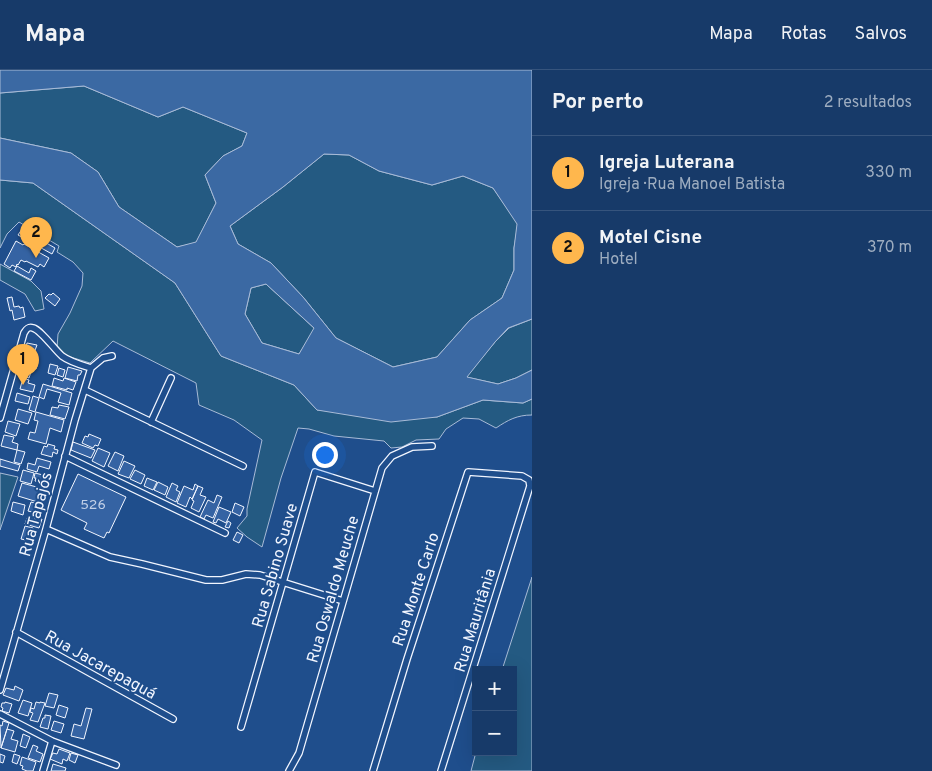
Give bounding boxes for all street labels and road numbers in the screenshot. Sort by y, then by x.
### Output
street label: Rua Tapajós [16,470,58,559]
street label: Rua Sabino Suave [249,501,303,630]
street label: Rua Oswaldo Meuche [303,514,365,665]
street label: Rua Monte Carlo [389,530,445,649]
street label: Rua Mauritânia [451,566,501,675]
street label: Rua Jacarepaguá [41,627,159,705]

